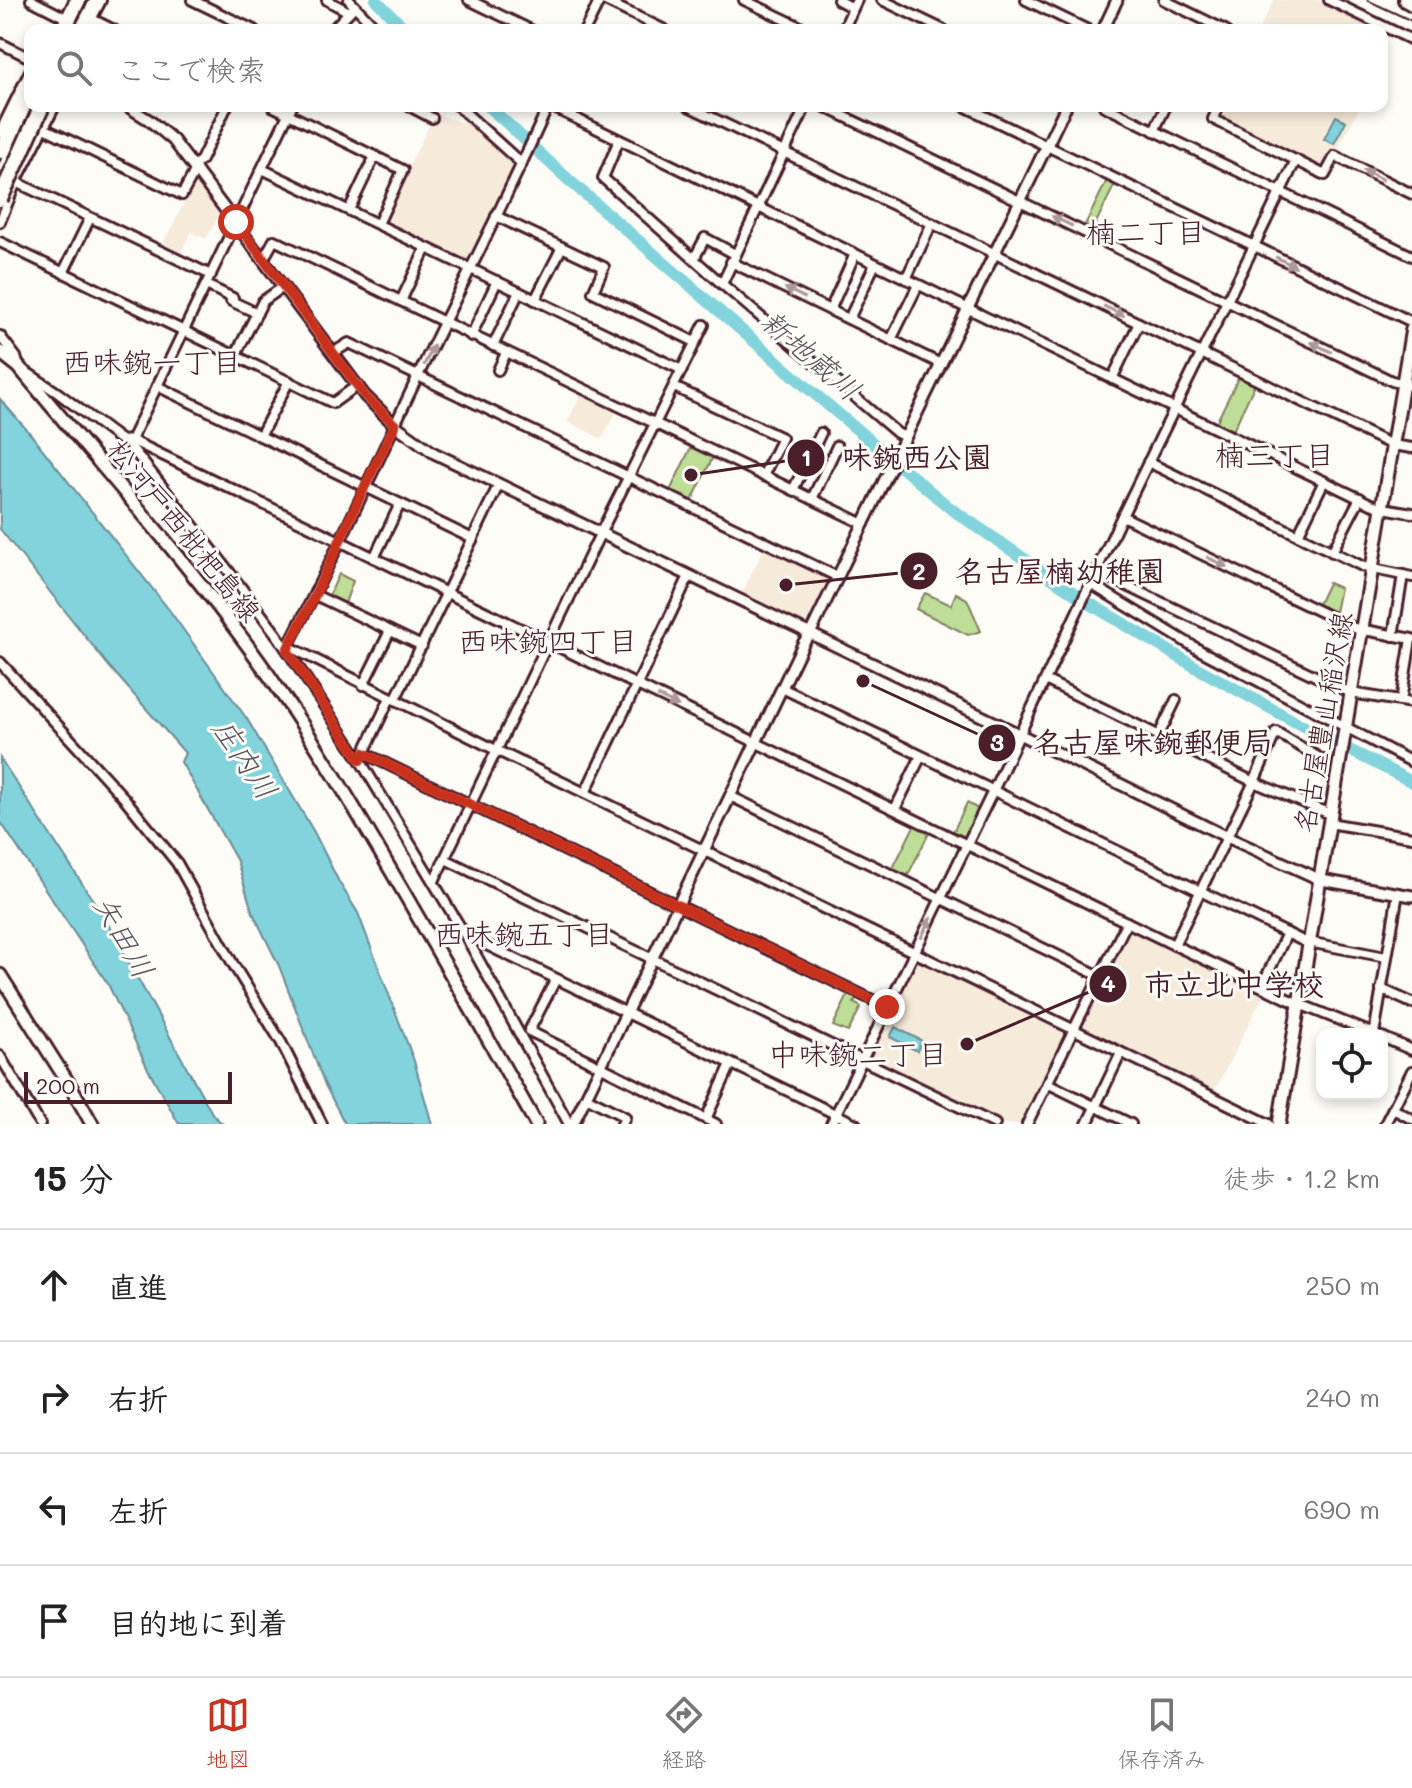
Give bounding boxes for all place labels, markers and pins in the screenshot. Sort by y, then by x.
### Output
callout: 味鋺西公園 [786,431,1008,485]
callout: 名古屋楠幼稚園 [899,544,1181,598]
callout: 名古屋味鋺郵便局 [977,716,1289,770]
callout: 市立北中学校 [1088,957,1340,1011]

